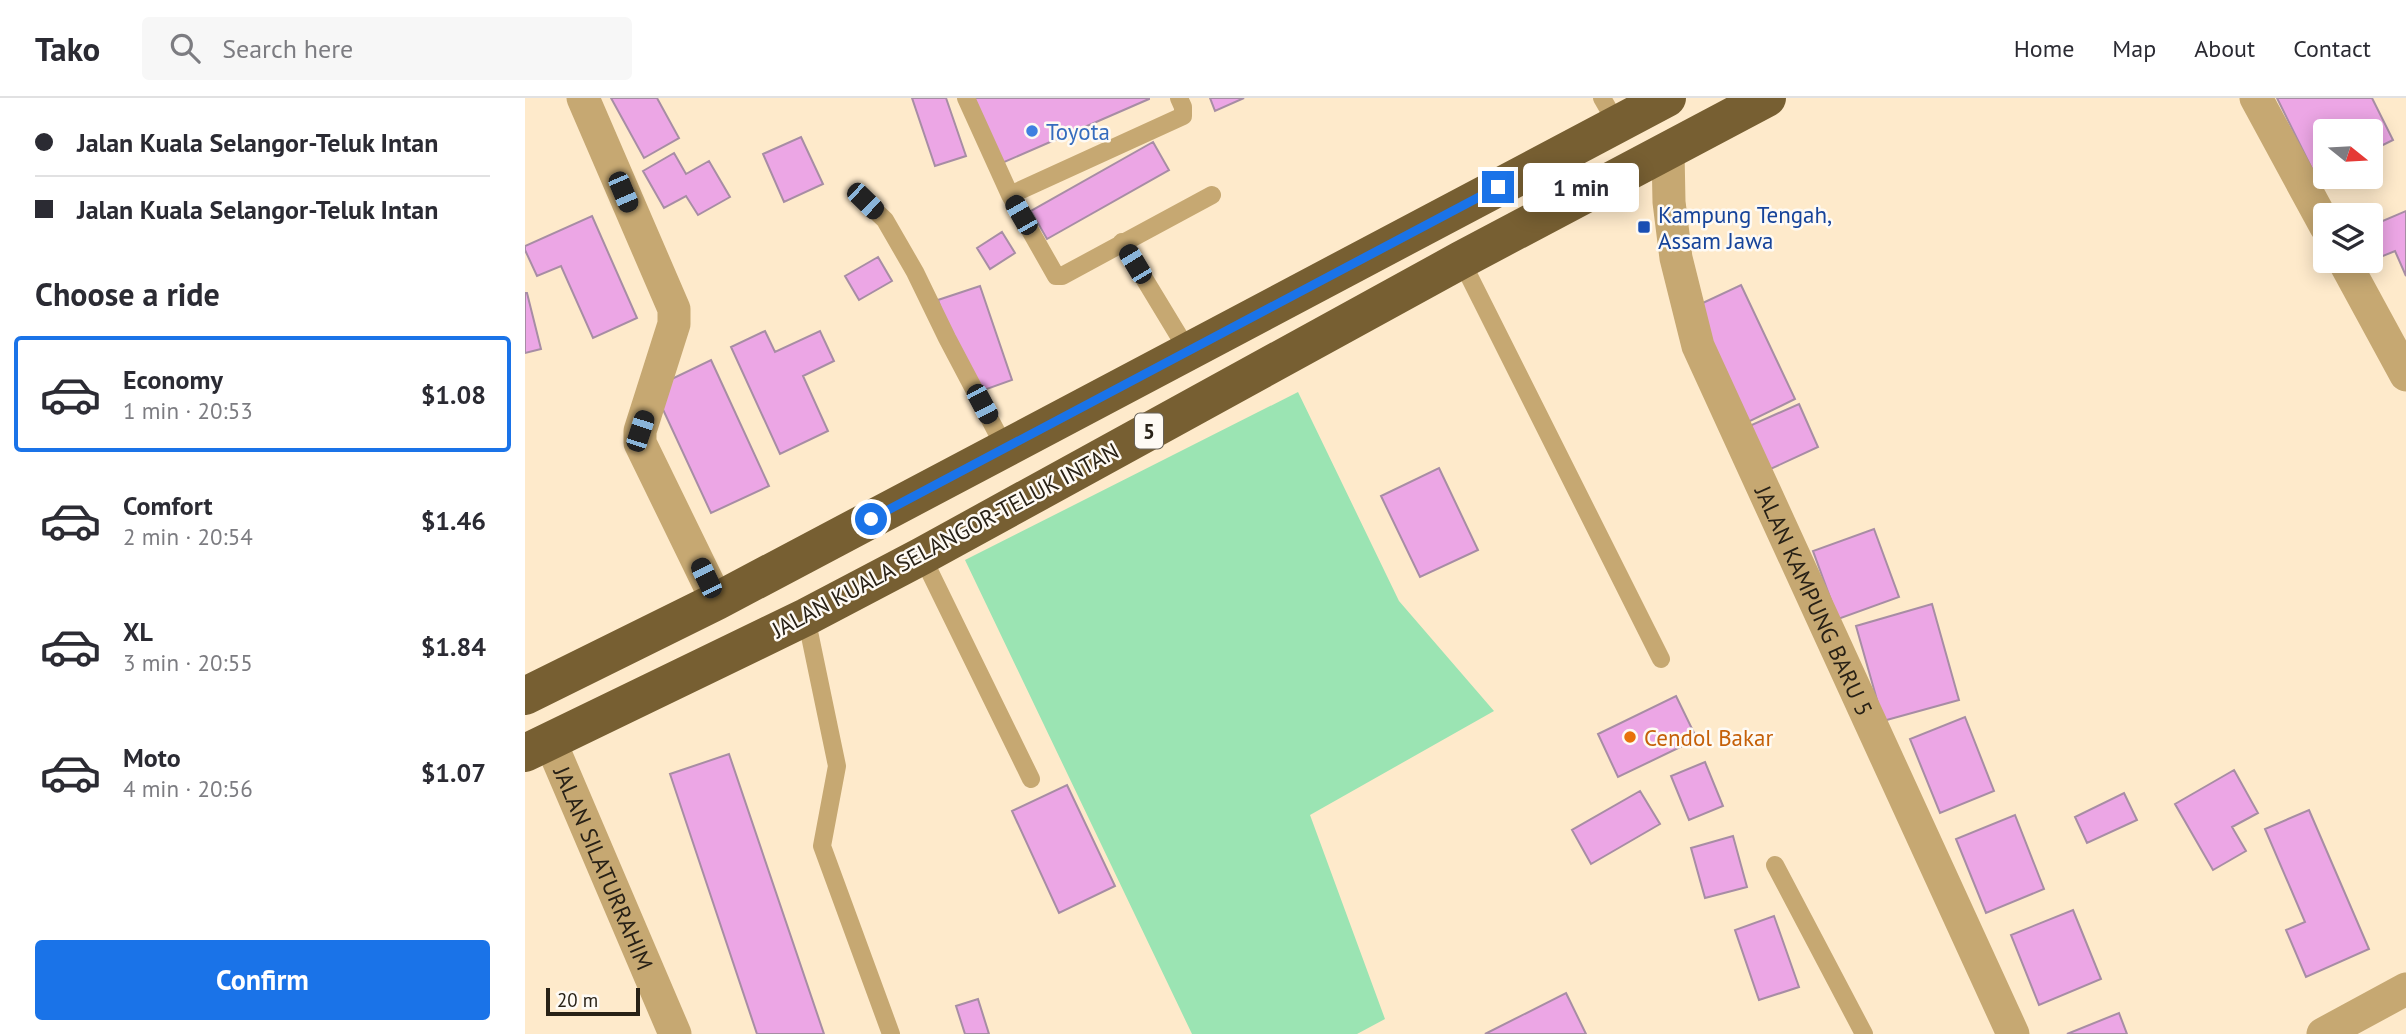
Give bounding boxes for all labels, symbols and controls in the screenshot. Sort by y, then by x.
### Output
search box [142,17,632,80]
text: Tako [35,27,100,70]
icon: search [166,29,204,67]
text: Search here [222,32,353,65]
text: Home [2014,33,2074,64]
text: Map [2112,33,2156,64]
text: About [2194,33,2255,64]
text: Contact [2293,33,2371,64]
place label: Toyota [1046,117,1110,146]
north arrow [2313,119,2383,189]
map controls [2313,119,2383,273]
marker: Toyota [1024,123,1040,139]
text: Jalan Kuala Selangor-Teluk Intan [77,126,438,159]
callout: 1 min [1523,162,1638,212]
car [606,169,641,215]
route end [1482,171,1514,203]
text: 1 min [1553,173,1609,202]
car [843,179,888,223]
car [1002,192,1041,238]
text: Jalan Kuala Selangor-Teluk Intan [77,193,438,226]
place label: Kampung Tengah, Assam Jawa [1658,200,1832,255]
button: layers [2313,203,2383,273]
marker: Kampung Tengah, Assam Jawa [1636,219,1652,235]
car [1116,241,1155,287]
text: Choose a ride [35,273,220,315]
icon: car [39,363,102,426]
text: Economy [123,363,223,396]
text: $1.08 [421,378,486,411]
car [963,381,1002,427]
text: 1 min · 20:53 [123,396,253,425]
car [624,408,657,454]
road number: 5 [1135,414,1163,448]
street label: JALAN KUALA SELANGOR-TELUK INTAN [766,436,1123,645]
street label: JALAN KAMPUNG BARU 5 [1749,480,1880,720]
icon: car [39,489,102,552]
text: Comfort [123,489,213,522]
route start [855,503,887,535]
text: $1.46 [421,504,486,537]
text: 2 min · 20:54 [123,522,253,551]
car [688,555,725,601]
icon: car [39,615,102,678]
text: XL [123,615,153,648]
text: $1.84 [421,630,486,663]
text: 3 min · 20:55 [123,648,253,677]
place label: Cendol Bakar [1644,723,1773,752]
marker: Cendol Bakar [1622,729,1638,745]
icon: car [39,741,102,804]
text: Moto [123,741,181,774]
text: $1.07 [421,756,486,789]
street label: JALAN SILATURRAHIM [548,761,660,974]
text: 4 min · 20:56 [123,774,253,803]
button: Confirm [35,940,490,1020]
scale bar [546,985,641,1017]
text: 20 m [557,988,598,1012]

